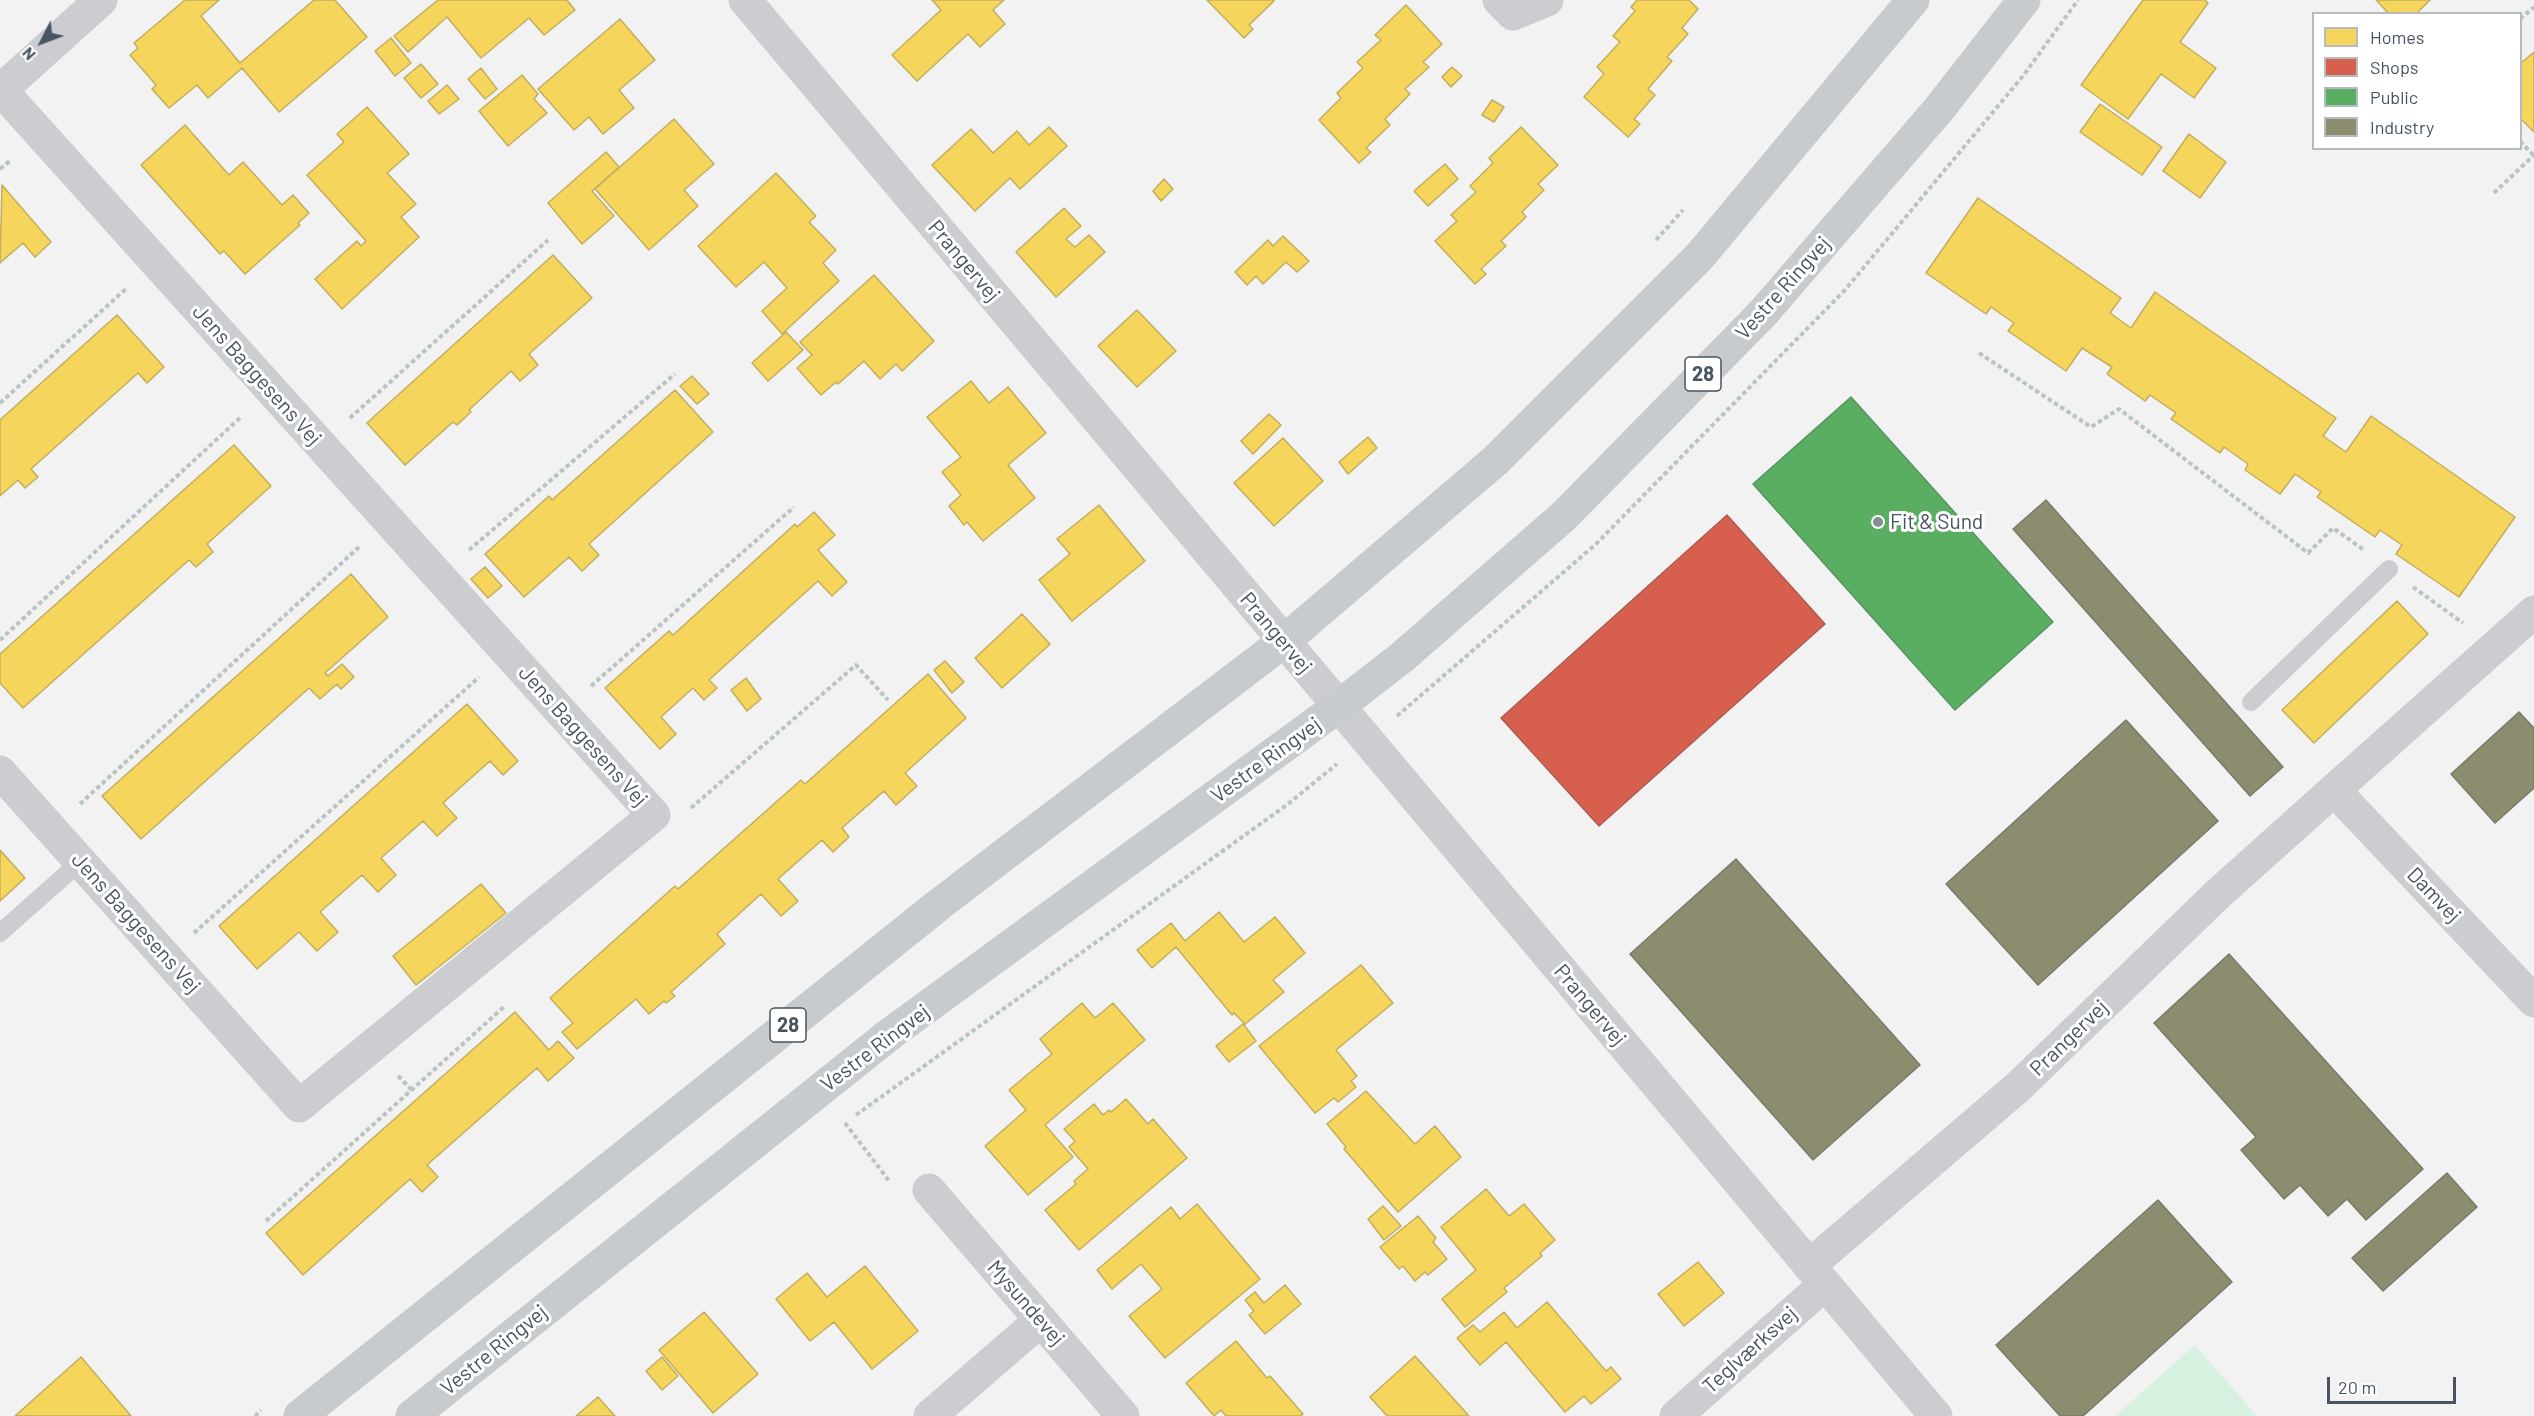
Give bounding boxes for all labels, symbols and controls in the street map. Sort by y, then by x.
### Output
north arrow [12,12,72,72]
legend [2312,12,2522,150]
text: Homes [2370,26,2424,48]
text: N [18,44,39,65]
text: Shops [2370,56,2419,78]
text: Public [2370,86,2418,108]
text: Industry [2370,116,2434,138]
street label: Prangervej [923,215,1005,307]
street label: Vestre Ringvej [1730,231,1836,345]
street label: Jens Baggesens Vej [187,299,327,451]
road number: 28 [1685,357,1721,391]
place label: Fit & Sund [1890,509,1983,535]
marker: Fit & Sund [1871,515,1885,529]
street label: Prangervej [1235,587,1317,679]
street label: Jens Baggesens Vej [513,660,653,812]
street label: Vestre Ringvej [1206,712,1326,808]
street label: Jens Baggesens Vej [66,847,206,999]
street label: Damvej [2402,862,2466,928]
street label: Prangervej [1549,959,1631,1051]
street label: Prangervej [2025,995,2113,1081]
street label: Vestre Ringvej [816,999,934,1097]
road number: 28 [770,1008,806,1042]
street label: Mysundevej [982,1255,1070,1351]
street label: Vestre Ringvej [436,1299,552,1401]
street label: Teglværksvej [1698,1301,1802,1399]
scale bar [2330,1365,2459,1403]
text: 20 m [2338,1376,2376,1398]

